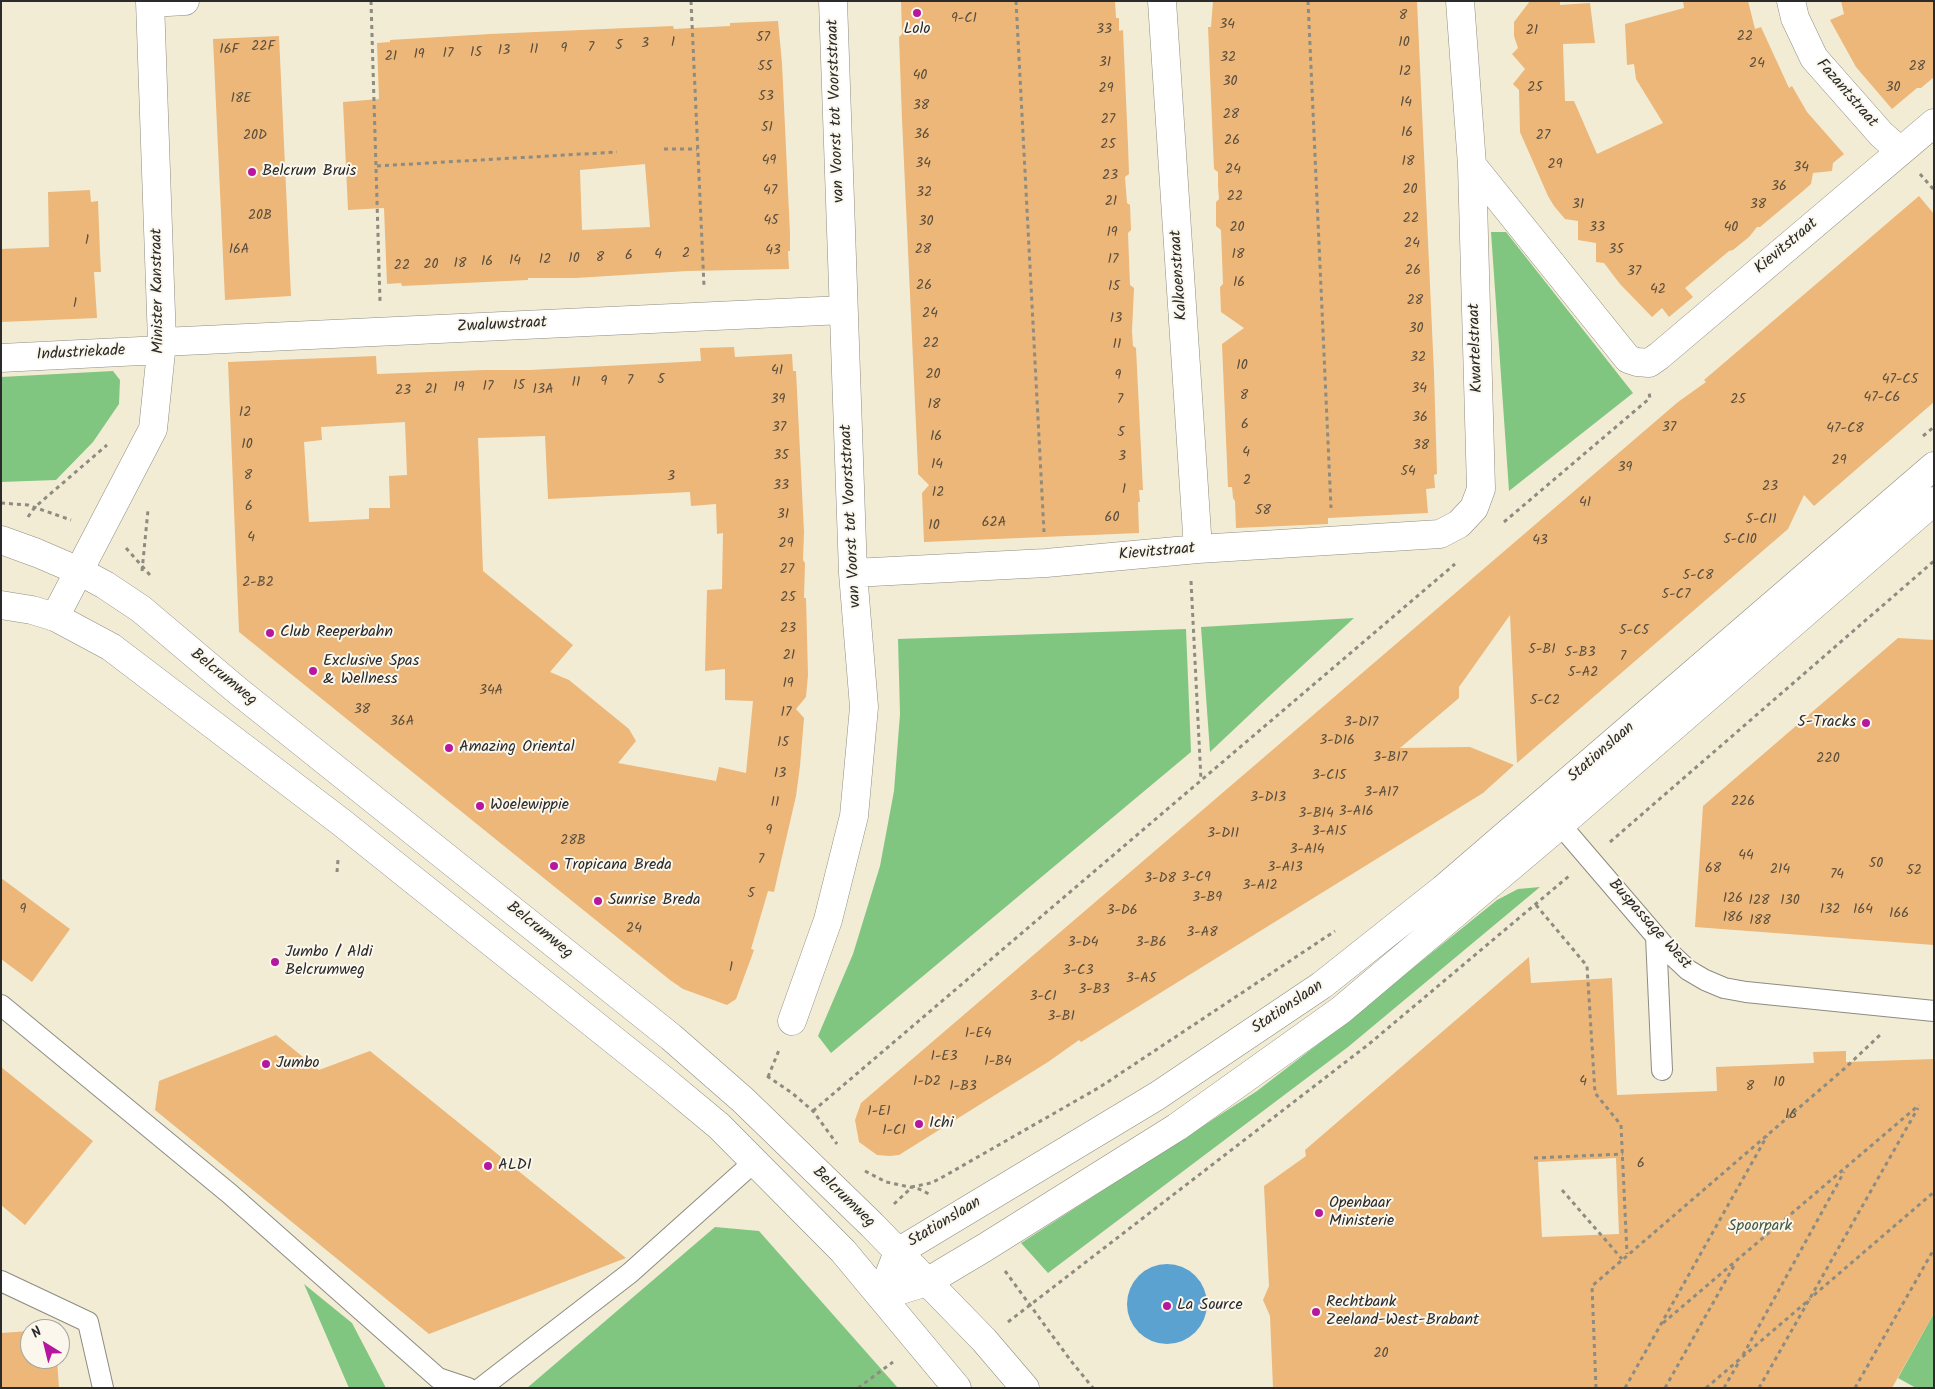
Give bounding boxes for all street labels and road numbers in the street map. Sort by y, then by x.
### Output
street label: van Voorst tot Voorststraat [824,19,850,203]
street label: Fazantstraat [1811,56,1881,132]
street label: Kievitstraat [1751,215,1823,279]
street label: Minister Kanstraat [148,228,170,354]
street label: Kalkoenstraat [1167,229,1193,321]
street label: Kwartelstraat [1466,303,1488,393]
street label: Zwaluwstraat [457,314,547,338]
street label: Industriekade [36,342,126,366]
street label: van Voorst tot Voorststraat [838,424,866,608]
street label: Kievitstraat [1118,540,1196,566]
street label: Belcrumweg [186,645,260,711]
street label: Stationslaan [1565,719,1639,787]
street label: Buspassage West [1603,876,1695,974]
street label: Belcrumweg [502,898,576,964]
street label: Stationslaan [1249,977,1327,1039]
street label: Belcrumweg [808,1163,878,1233]
street label: Stationslaan [905,1194,985,1252]

